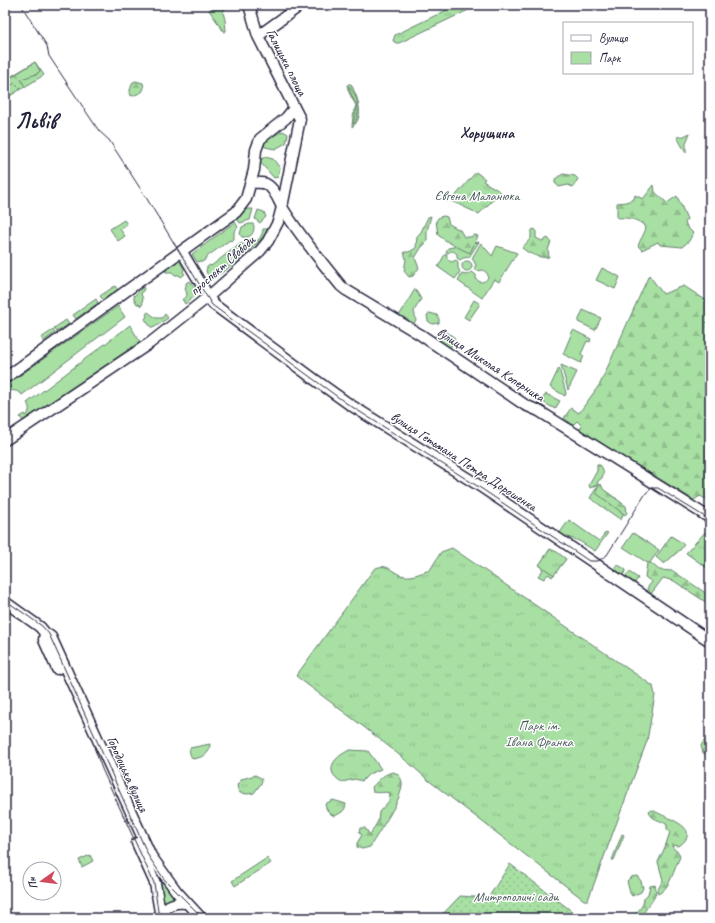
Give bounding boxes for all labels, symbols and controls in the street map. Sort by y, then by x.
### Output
legend [563,22,693,74]
street label: Галицька площа [262,26,311,100]
text: Вулиця [599,30,628,46]
text: Парк [599,50,622,66]
district label: Львів [15,107,62,135]
district label: Хорущина [460,124,515,143]
park label: Євгена Маланюка [435,187,521,204]
street label: проспект Свободи [186,231,259,299]
street label: вулиця Миколая Коперника [434,323,549,406]
street label: вулиця Гетьмана Петра Дорошенка [388,408,541,516]
park label: Парк ім. Івана Франка [505,717,574,750]
street label: Городоцька вулиця [103,734,152,816]
north arrow [22,861,62,901]
text: Пн [24,875,40,891]
park label: Митрополичі сади [474,888,559,905]

